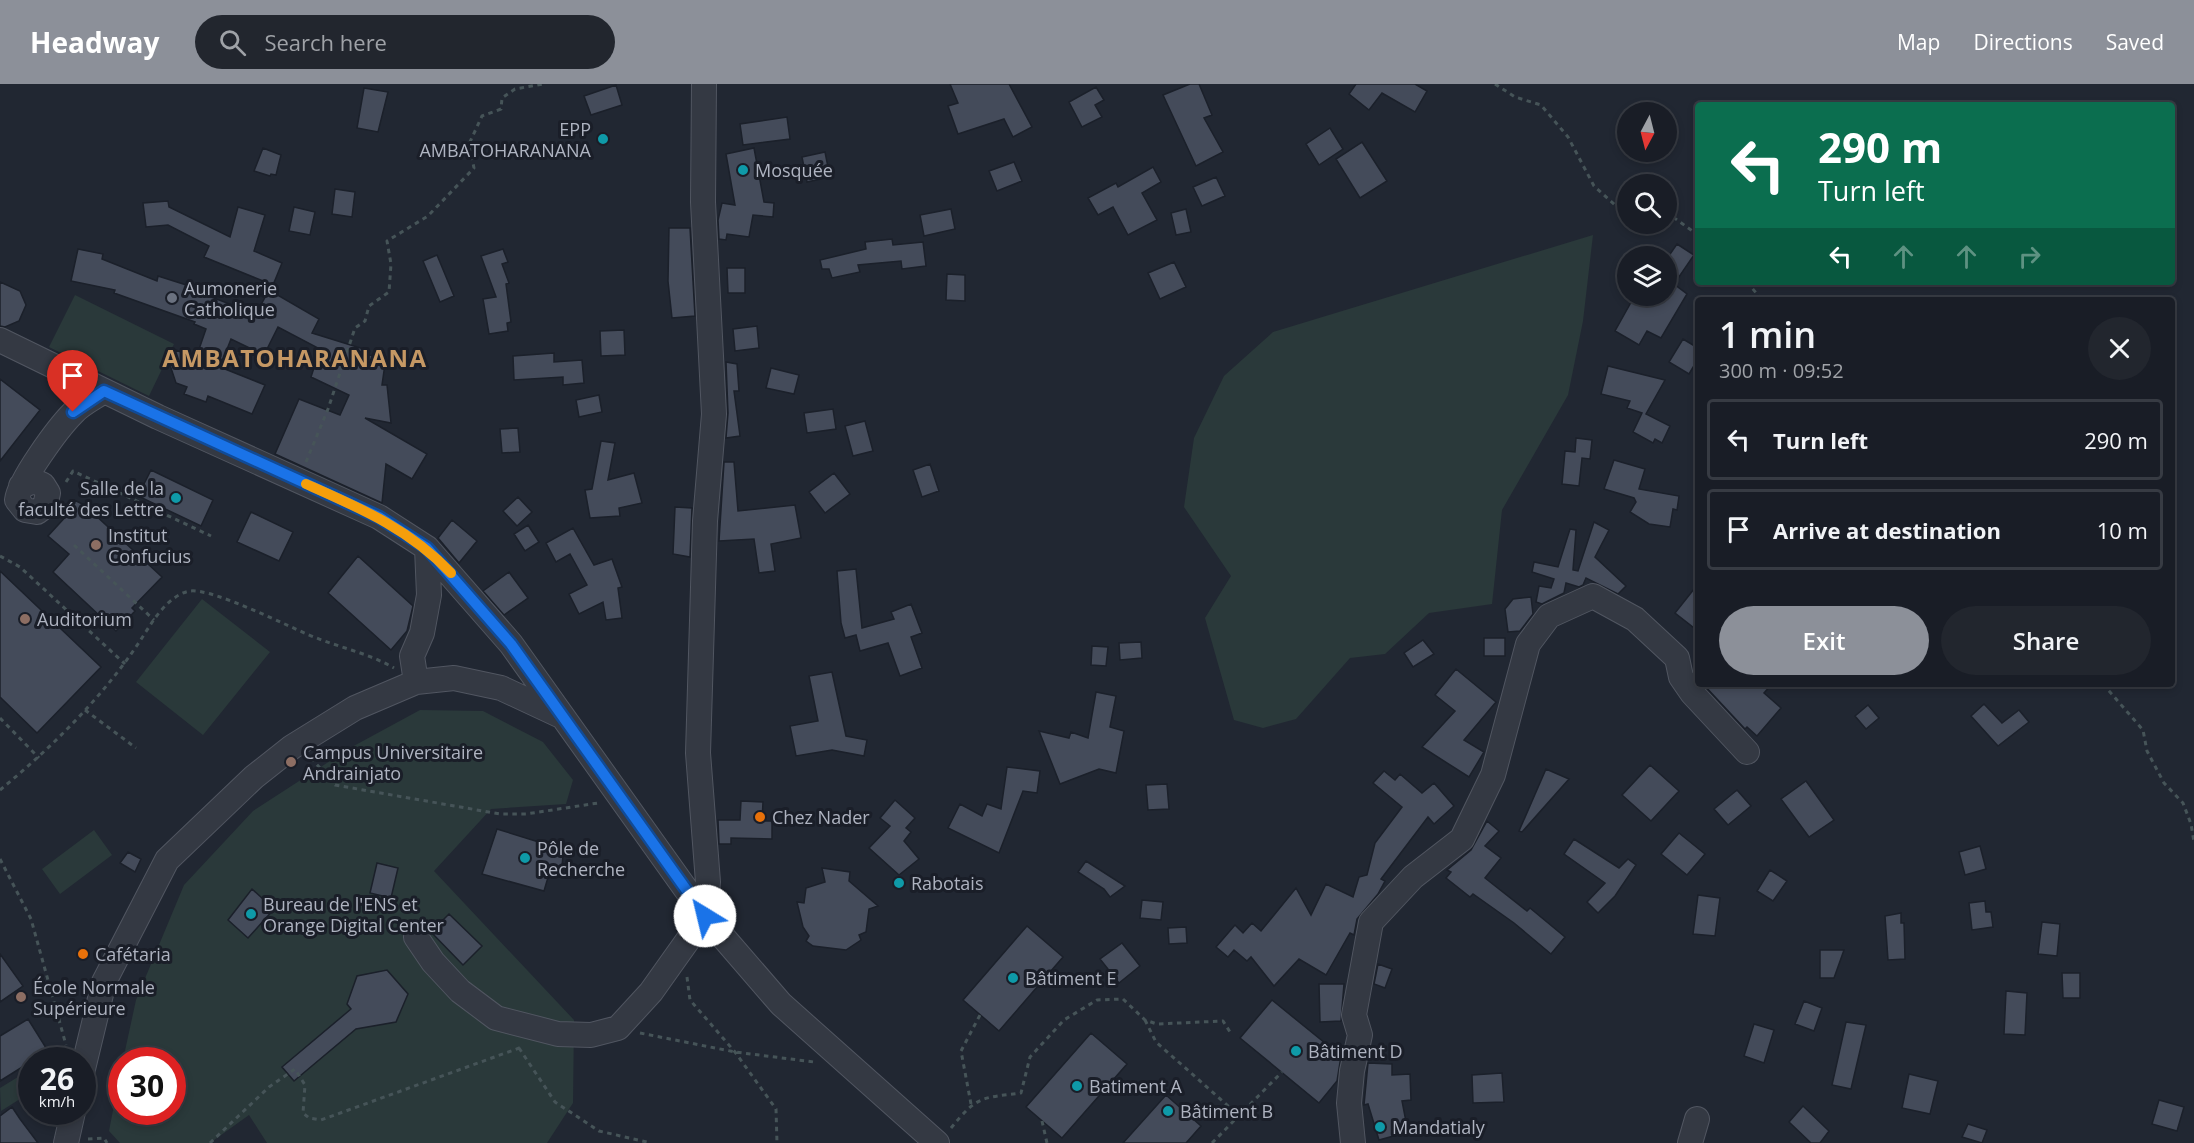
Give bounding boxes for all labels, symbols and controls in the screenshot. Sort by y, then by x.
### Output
search box [195,15,615,69]
text: Headway [30,23,159,61]
icon: search [216,26,249,59]
text: Search here [264,27,387,57]
text: Map [1897,28,1940,56]
text: Directions [1973,28,2073,56]
text: Saved [2106,28,2164,56]
north arrow [1617,102,1677,162]
map controls [1617,102,1677,306]
place label: EPP AMBATOHARANANA [419,117,592,162]
text: 290 m [1818,118,1942,175]
icon: left [1719,126,1797,204]
marker: EPP AMBATOHARANANA [596,132,610,146]
place label: Mosquée [755,158,833,182]
marker: Mosquée [736,163,750,177]
text: Turn left [1818,172,1925,209]
button: search [1617,174,1677,234]
icon: left [1824,240,1857,273]
icon: ahead [1887,240,1920,273]
icon: ahead [1950,240,1983,273]
icon: right [2013,240,2046,273]
button: layers [1617,246,1677,306]
place label: Aumonerie Catholique [184,276,277,321]
marker: Aumonerie Catholique [165,291,179,305]
text: 1 min [1719,310,1816,359]
button: close [2088,317,2151,380]
district label: AMBATOHARANANA [162,341,428,374]
pin [47,350,98,412]
text: 300 m · 09:52 [1719,357,1844,384]
icon: arrive [56,359,89,392]
icon: left [1722,423,1755,456]
text: Turn left [1773,425,1868,455]
text: 290 m [2084,425,2148,455]
place label: Salle de la faculté des Lettre [18,476,164,521]
marker: Salle de la faculté des Lettre [169,491,183,505]
icon: arrive [1722,513,1755,546]
text: Arrive at destination [1773,515,2001,545]
text: 10 m [2097,515,2148,545]
place label: Institut Confucius [108,523,191,568]
marker: Institut Confucius [89,538,103,552]
button: Exit [1719,606,1929,675]
button: Share [1941,606,2151,675]
place label: Auditorium [37,607,132,631]
marker: Auditorium [18,612,32,626]
place label: Campus Universitaire Andrainjato [303,740,483,785]
marker: Campus Universitaire Andrainjato [284,755,298,769]
place label: Chez Nader [772,805,870,829]
marker: Chez Nader [753,810,767,824]
place label: Pôle de Recherche [537,836,625,881]
marker: Pôle de Recherche [518,851,532,865]
place label: Rabotais [911,871,984,895]
marker: Rabotais [892,876,906,890]
position arrow [673,884,737,948]
place label: Bureau de l'ENS et Orange Digital Center [263,892,445,937]
marker: Bureau de l'ENS et Orange Digital Center [244,907,258,921]
place label: Cafétaria [95,942,171,966]
marker: Cafétaria [76,947,90,961]
place label: Bâtiment E [1025,966,1117,990]
marker: Bâtiment E [1006,971,1020,985]
place label: École Normale Supérieure [33,975,155,1020]
marker: École Normale Supérieure [14,990,28,1004]
place label: Bâtiment D [1308,1039,1403,1063]
marker: Bâtiment D [1289,1044,1303,1058]
speed limit sign: 30 [108,1047,186,1125]
text: 26 [40,1058,74,1099]
place label: Batiment A [1089,1074,1182,1098]
marker: Batiment A [1070,1079,1084,1093]
text: km/h [39,1091,75,1111]
place label: Bâtiment B [1180,1099,1273,1123]
marker: Bâtiment B [1161,1104,1175,1118]
place label: Mandatialy [1392,1115,1486,1139]
marker: Mandatialy [1373,1120,1387,1134]

